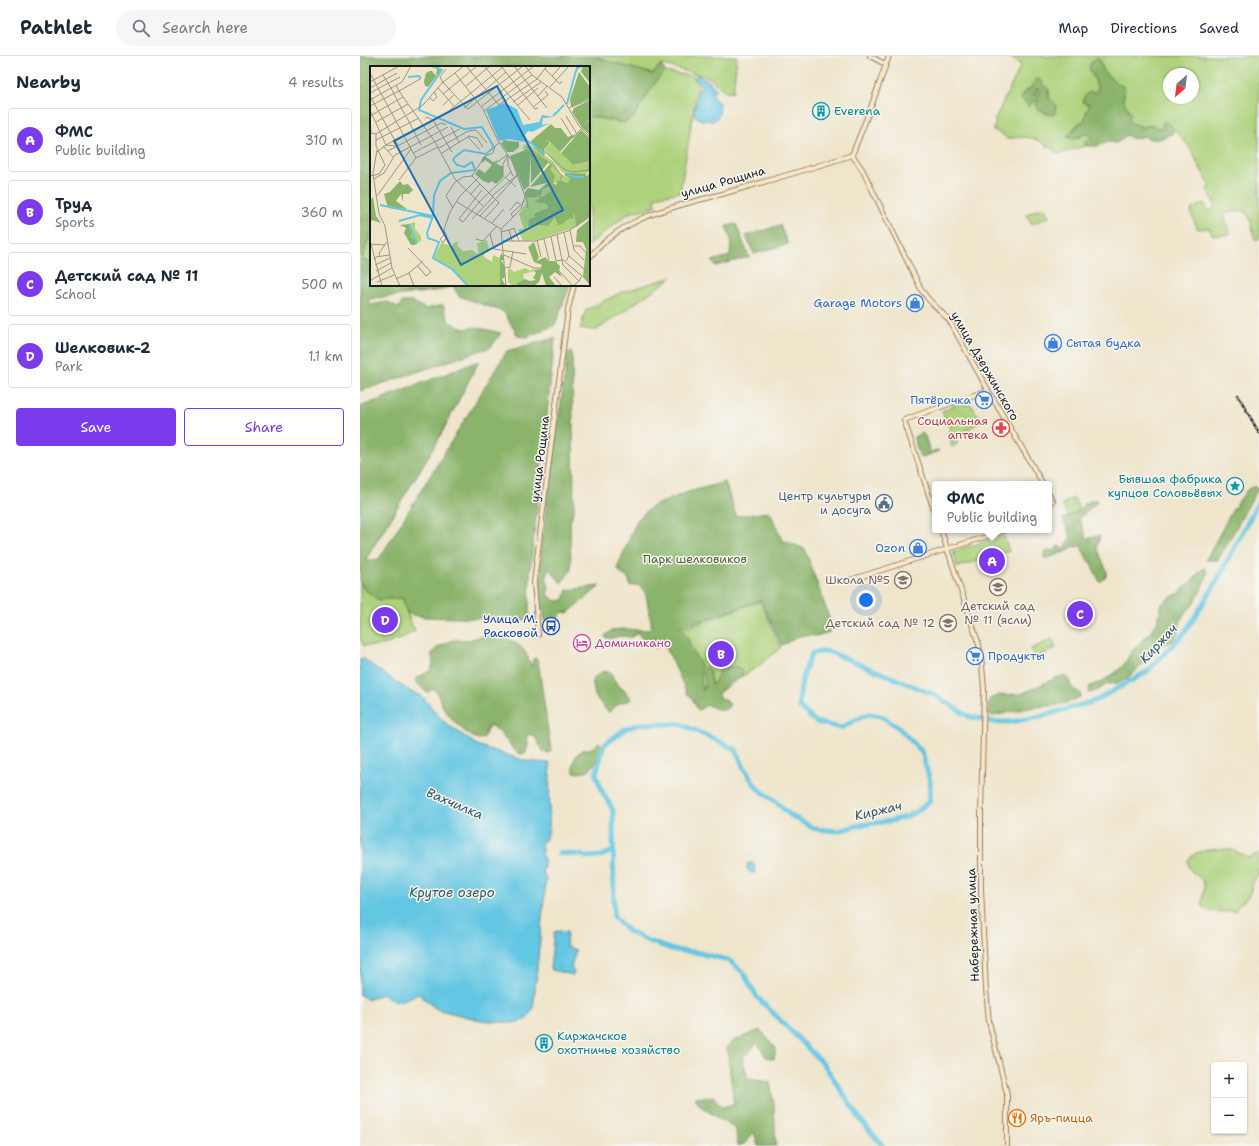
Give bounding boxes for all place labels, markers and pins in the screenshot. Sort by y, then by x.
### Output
building icon: Everena [811,101,831,121]
place label: Everena [834,103,881,119]
shop icon: Garage Motors [905,293,925,313]
place label: Garage Motors [814,295,902,311]
shop icon: Сытая будка [1043,333,1063,353]
place label: Сытая будка [1066,335,1141,351]
supermarket icon: Пятёрочка [974,390,994,410]
place label: Пятёрочка [910,392,972,408]
place label: Социальная аптека [917,413,989,443]
pharmacy icon: Социальная аптека [991,418,1011,438]
place label: Бывшая фабрика купцов Соловьёвых [1108,471,1223,501]
place icon: Бывшая фабрика купцов Соловьёвых [1225,476,1245,496]
place label: Центр культуры и досуга [778,488,872,518]
public building icon: Центр культуры и досуга [874,493,894,513]
shop icon: Ozon [908,538,928,558]
place label: Ozon [875,540,905,556]
pin: A [979,546,1005,576]
school or university icon: Школа №5 [893,570,913,590]
place label: Школа №5 [825,572,890,588]
school or university icon: Детский сад № 11 (ясли) [988,577,1008,597]
place label: Детский сад № 11 (ясли) [961,598,1035,628]
pin: C [1067,599,1093,629]
pin: D [372,605,398,635]
place label: Улица М. Расковой [483,611,538,641]
school or university icon: Детский сад № 12 [938,613,958,633]
place label: Детский сад № 12 [826,615,935,631]
bus stop icon: Улица М. Расковой [541,616,561,636]
hotel icon: Доминикано [572,633,592,653]
place label: Доминикано [595,635,671,651]
pin: B [708,639,734,669]
supermarket icon: Продукты [965,646,985,666]
place label: Продукты [988,648,1045,664]
place label: Киржачское охотничье хозяйство [557,1028,680,1058]
building icon: Киржачское охотничье хозяйство [534,1033,554,1053]
restaurant icon: Яръ-пицца [1007,1108,1027,1128]
place label: Яръ-пицца [1030,1110,1093,1126]

